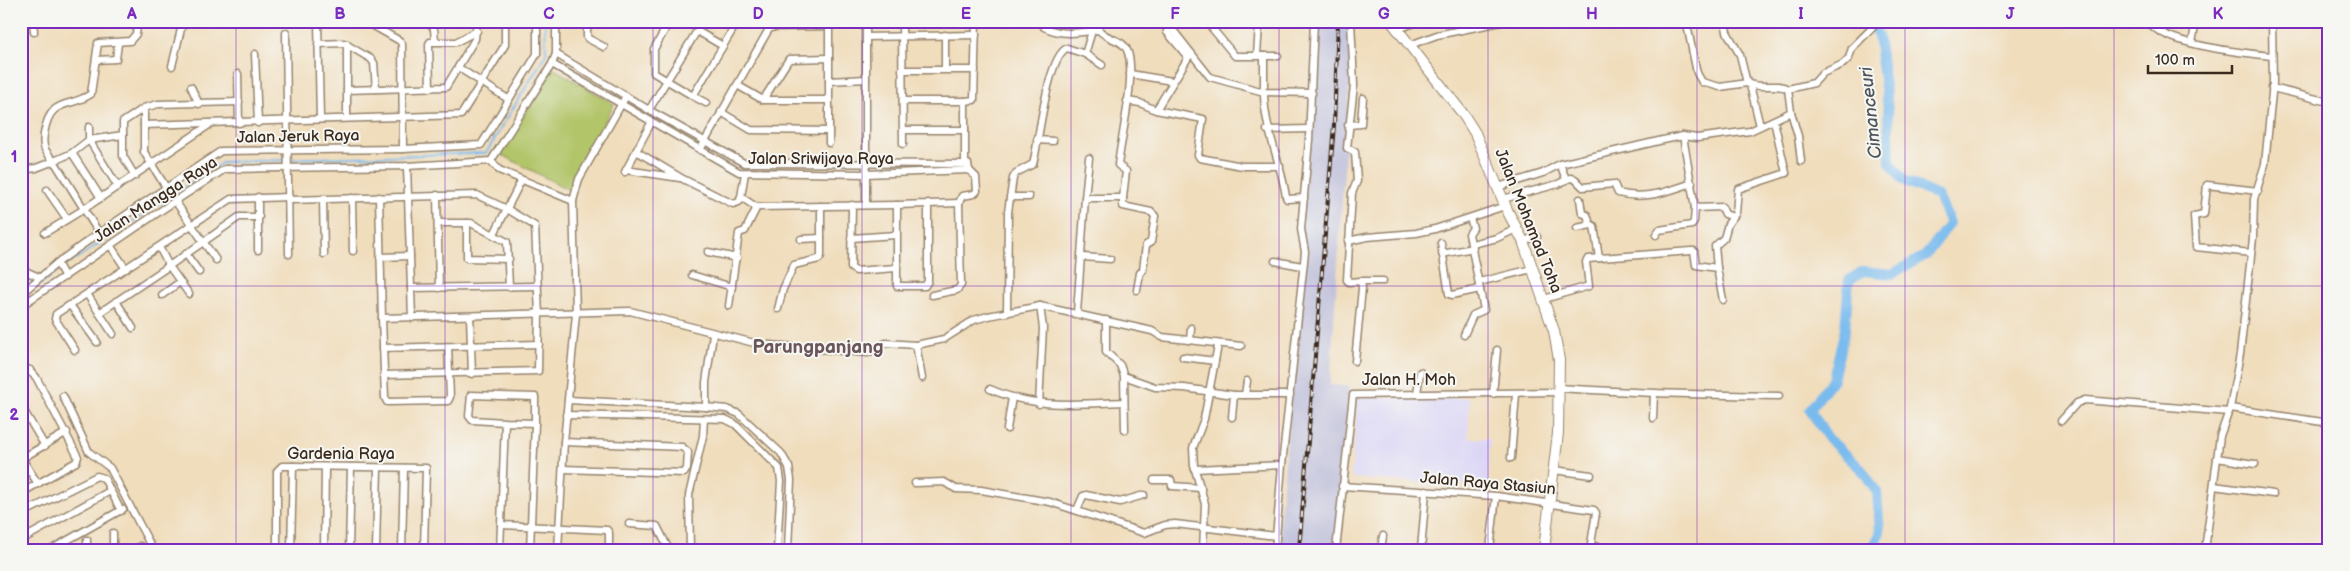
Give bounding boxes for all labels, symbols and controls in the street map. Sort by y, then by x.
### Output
text: A [126,5,137,24]
text: B [334,5,346,24]
text: C [543,5,555,24]
text: D [752,5,764,24]
text: E [961,5,971,24]
text: F [1170,5,1180,24]
text: G [1378,5,1390,24]
text: H [1586,5,1598,24]
text: I [1798,5,1804,24]
text: J [2006,5,2015,24]
text: K [2213,5,2224,24]
scale bar [2148,42,2231,74]
text: 100 m [2155,51,2195,70]
water label: Cimanceuri [1856,65,1886,160]
street label: Jalan Jeruk Raya [236,126,360,148]
street label: Jalan Mohamad Toha [1490,146,1566,296]
text: 1 [11,148,17,167]
street label: Jalan Sriwijaya Raya [748,150,894,169]
street label: Jalan Mangga Raya [91,153,221,247]
district label: Parungpanjang [752,336,884,359]
street label: Jalan H. Moh [1362,371,1456,390]
text: 2 [9,406,19,425]
street label: Gardenia Raya [287,445,395,464]
street label: Jalan Raya Stasiun [1419,469,1557,499]

